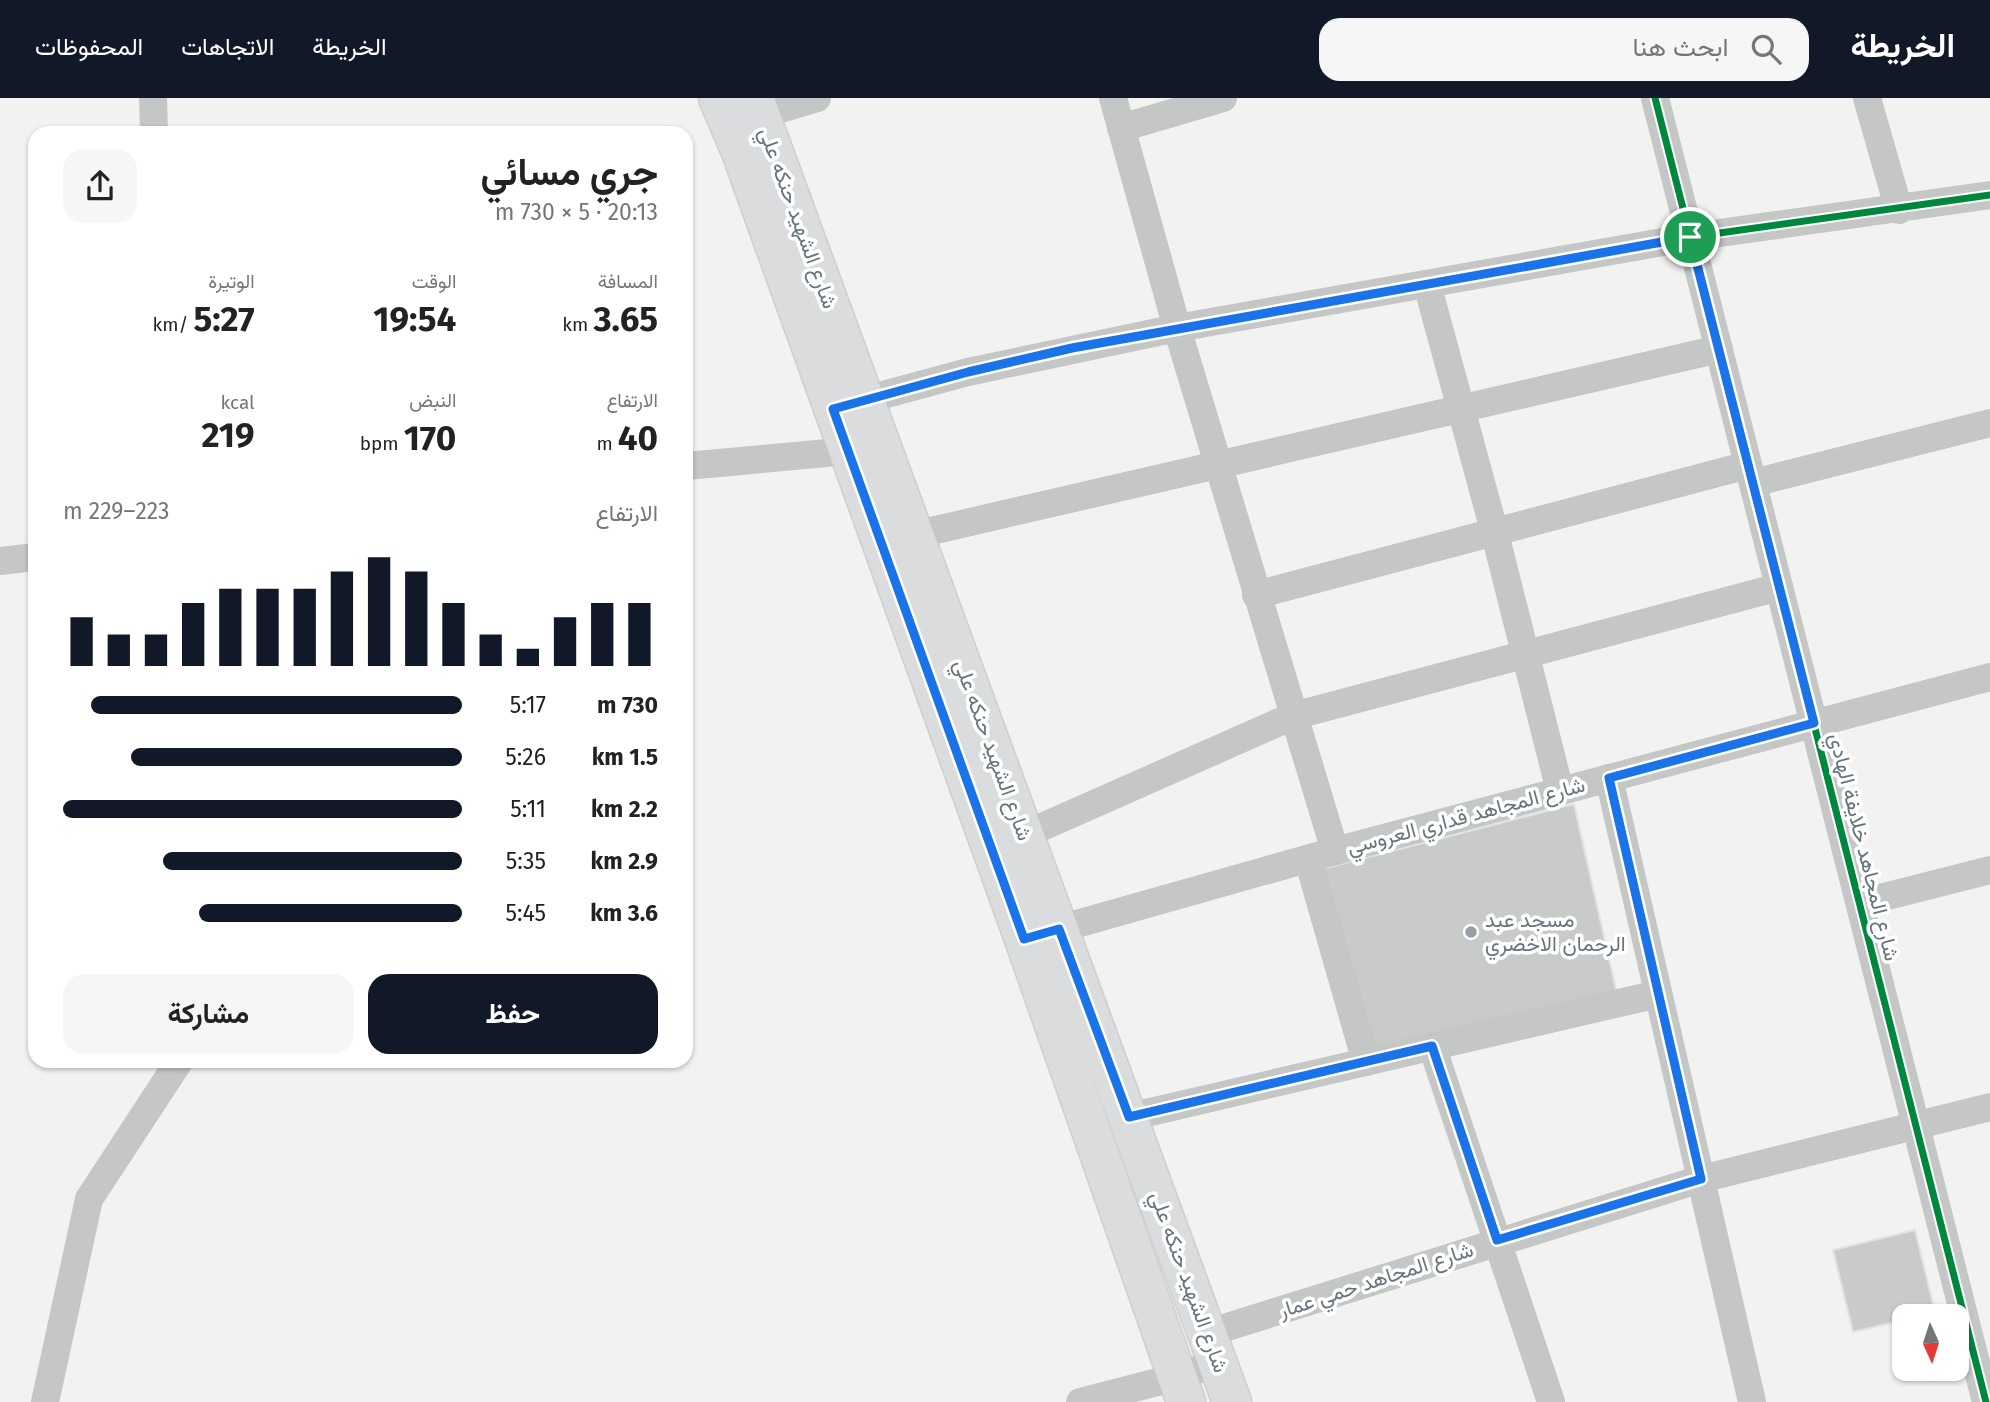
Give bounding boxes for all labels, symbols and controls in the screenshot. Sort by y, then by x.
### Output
search box [1319,18,1809,81]
text: الخريطة [1851,26,1955,66]
icon: search [1747,30,1785,68]
text: ابحث هنا [1632,32,1729,63]
text: المحفوظات [35,33,143,61]
text: الاتجاهات [181,33,274,61]
text: الخريطة [312,33,387,61]
street label: شارع الشهيد حنكه علي [749,124,843,313]
button: share [63,149,137,223]
text: جري مسائي [480,149,658,195]
text: 20:13 · 5 × 730 m [495,198,658,226]
pin [1660,207,1720,267]
icon: arrive [1671,218,1709,256]
text: الوتيرة [208,270,255,293]
text: الوقت [412,270,456,293]
text: المسافة [598,270,658,293]
text: 5:27 [193,298,255,340]
text: 19:54 [373,298,456,340]
text: 3.65 [593,298,658,340]
text: /km [152,313,193,336]
text: km [562,313,593,336]
text: النبض [409,389,456,412]
text: الارتفاع [606,389,658,412]
text: kcal [221,391,255,414]
text: 219 [202,414,255,456]
text: 170 [404,417,456,459]
text: 40 [618,417,658,459]
text: bpm [360,432,404,455]
text: m [596,432,618,455]
text: 223–229 m [63,497,170,525]
text: الارتفاع [596,499,658,527]
street label: شارع الشهيد حنكه علي [944,656,1038,845]
text: 5:17 [510,691,546,719]
text: 730 m [597,691,658,719]
street label: شارع المجاهد خلايفة الهادي [1819,730,1905,965]
text: 5:26 [505,743,546,771]
text: 1.5 km [592,743,658,771]
street label: شارع المجاهد قداري العروسي [1344,772,1589,864]
text: 5:11 [510,795,546,823]
text: 2.2 km [591,795,658,823]
text: 5:35 [506,847,546,875]
text: 2.9 km [591,847,658,875]
text: 5:45 [506,899,546,927]
text: 3.6 km [590,899,658,927]
place label: مسجد عبد الرحمان الاخضري [1485,907,1626,961]
marker: مسجد عبد الرحمان الاخضري [1463,924,1479,940]
button: مشاركة [63,974,354,1054]
button: حفظ [368,974,658,1054]
street label: شارع الشهيد حنكه علي [1140,1188,1234,1377]
street label: شارع المجاهد حمي عمار [1274,1236,1478,1328]
north arrow [1892,1304,1969,1381]
map controls [1892,1304,1969,1381]

